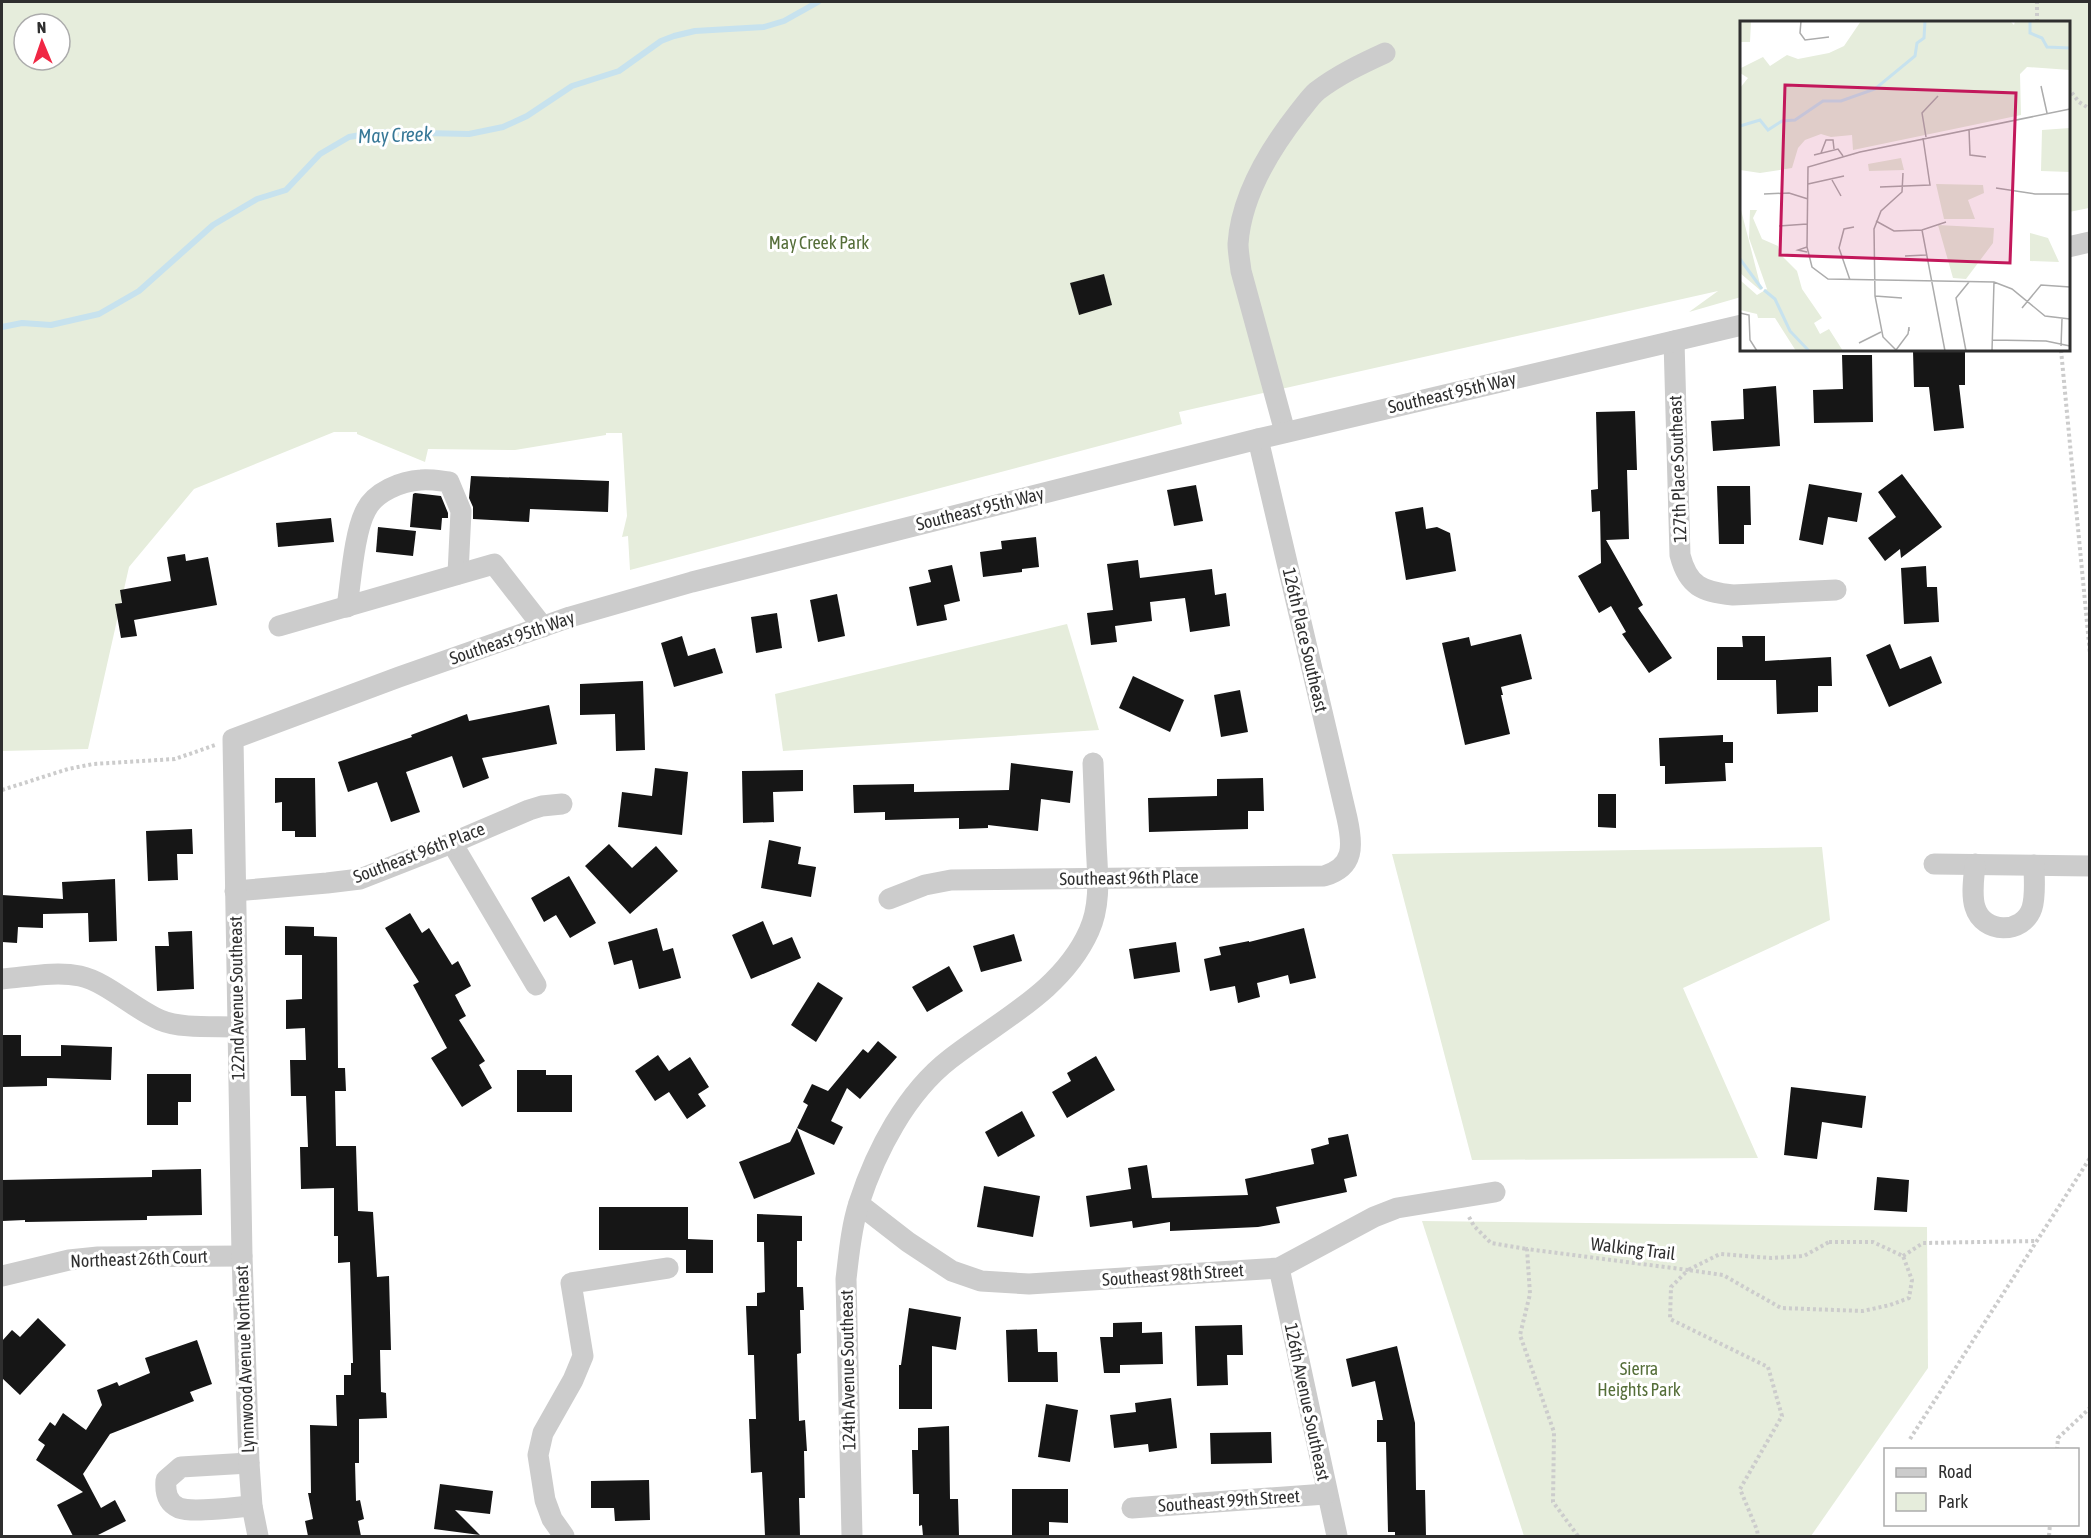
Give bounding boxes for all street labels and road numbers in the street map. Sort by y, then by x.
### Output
street label: Southeast 95th Way [1386,368,1518,417]
street label: 127th Place Southeast [1664,395,1691,543]
street label: Southeast 95th Way [914,483,1046,535]
street label: 126th Place Southeast [1279,566,1332,714]
street label: Southeast 95th Way [447,606,577,669]
street label: Southeast 96th Place [350,818,488,887]
street label: Southeast 96th Place [1059,866,1199,889]
street label: 122nd Avenue Southeast [225,916,248,1080]
street label: Walking Trail [1590,1233,1677,1264]
street label: Northeast 26th Court [70,1246,208,1271]
street label: Southeast 98th Street [1101,1259,1245,1290]
street label: Lynnwood Avenue Northeast [231,1265,258,1453]
street label: 124th Avenue Southeast [836,1289,859,1451]
street label: 126th Avenue Southeast [1281,1321,1334,1483]
street label: Southeast 99th Street [1157,1485,1301,1516]

